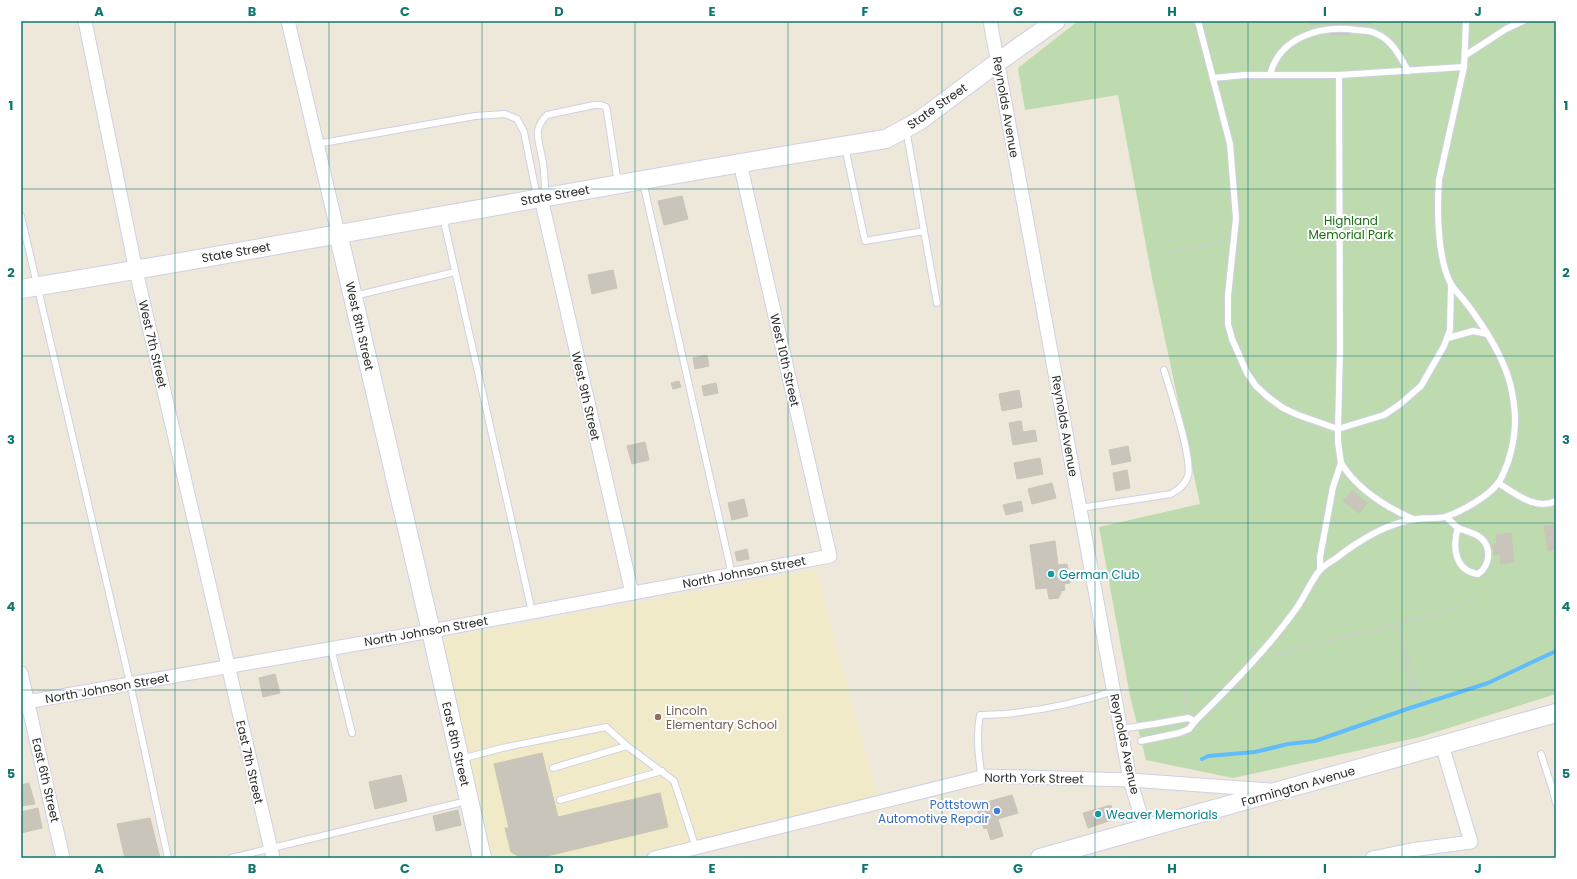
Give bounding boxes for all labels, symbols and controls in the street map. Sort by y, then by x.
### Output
text: A [94,2,104,21]
text: B [248,2,257,21]
text: C [400,2,410,21]
text: D [554,2,564,21]
text: E [708,2,716,21]
text: F [861,2,869,21]
text: G [1013,2,1023,21]
text: H [1167,2,1177,21]
text: I [1323,2,1327,21]
text: J [1474,2,1482,21]
street label: Reynolds Avenue [989,55,1023,159]
street label: State Street [904,79,970,133]
text: 1 [9,96,13,115]
text: 1 [1564,96,1568,115]
street label: State Street [519,181,591,209]
park label: Highland Memorial Park [1308,212,1394,243]
street label: State Street [200,238,272,266]
text: 2 [7,263,15,282]
text: 2 [1562,263,1570,282]
street label: West 8th Street [341,280,379,372]
street label: West 7th Street [135,298,171,390]
street label: West 10th Street [766,312,804,408]
street label: West 9th Street [567,350,605,442]
street label: Reynolds Avenue [1048,374,1082,478]
text: 3 [7,430,15,449]
text: 3 [1562,430,1570,449]
street label: North Johnson Street [681,552,807,592]
place label: German Club [1059,566,1140,583]
marker: German Club [1046,569,1056,579]
text: 4 [7,597,16,616]
text: 4 [1562,597,1571,616]
street label: North Johnson Street [363,612,489,650]
street label: North Johnson Street [44,669,170,707]
street label: Reynolds Avenue [1106,692,1144,796]
street label: East 8th Street [438,700,474,788]
place label: Lincoln Elementary School [666,702,777,733]
marker: Lincoln Elementary School [653,712,663,722]
street label: East 7th Street [232,719,268,805]
street label: East 6th Street [28,736,64,824]
street label: Farmington Avenue [1239,762,1357,810]
text: 5 [7,764,15,783]
text: 5 [1562,764,1570,783]
street label: North York Street [984,769,1084,787]
place label: Pottstown Automotive Repair [878,796,990,827]
marker: Pottstown Automotive Repair [992,806,1002,816]
place label: Weaver Memorials [1106,806,1218,823]
marker: Weaver Memorials [1093,809,1103,819]
text: A [94,859,104,878]
text: B [248,859,257,878]
text: C [400,859,410,878]
text: D [554,859,564,878]
text: E [708,859,716,878]
text: F [861,859,869,878]
text: G [1013,859,1023,878]
text: H [1167,859,1177,878]
text: I [1323,859,1327,878]
text: J [1474,859,1482,878]

